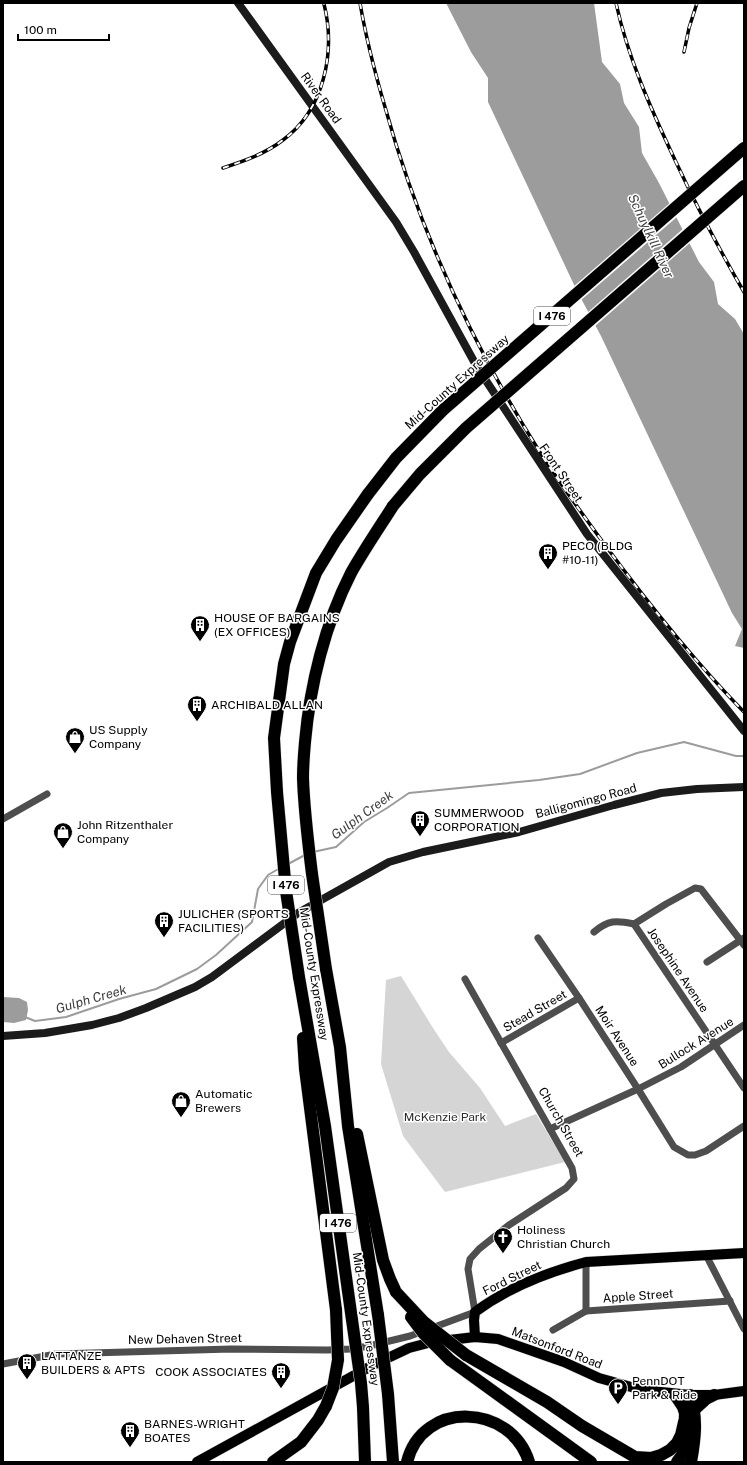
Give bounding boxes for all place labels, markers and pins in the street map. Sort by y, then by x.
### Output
place label: PECO (BLDG #10-11) [562,539,633,567]
building icon: PECO (BLDG #10-11) [537,542,559,570]
place label: HOUSE OF BARGAINS (EX OFFICES) [214,611,340,639]
building icon: HOUSE OF BARGAINS (EX OFFICES) [189,614,211,642]
building icon: ARCHIBALD ALLAN [186,694,208,722]
place label: ARCHIBALD ALLAN [211,698,323,712]
place label: US Supply Company [89,723,148,751]
shop icon: US Supply Company [64,726,86,754]
place label: SUMMERWOOD CORPORATION [434,806,524,834]
building icon: SUMMERWOOD CORPORATION [409,809,431,837]
place label: John Ritzenthaler Company [77,818,173,846]
shop icon: John Ritzenthaler Company [52,821,74,849]
place label: JULICHER (SPORTS FACILITIES) [178,907,289,935]
building icon: JULICHER (SPORTS FACILITIES) [153,910,175,938]
place label: Automatic Brewers [195,1087,253,1115]
shop icon: Automatic Brewers [170,1090,192,1118]
place label: Holiness Christian Church [517,1223,610,1251]
church icon: Holiness Christian Church [492,1226,514,1254]
place label: LATTANZE BUILDERS & APTS [41,1349,145,1377]
building icon: LATTANZE BUILDERS & APTS [16,1352,38,1380]
building icon: COOK ASSOCIATES [270,1361,292,1389]
place label: COOK ASSOCIATES [155,1365,267,1379]
place label: PennDOT Park & Ride [632,1374,697,1402]
parking icon: PennDOT Park & Ride [607,1377,629,1405]
place label: BARNES-WRIGHT BOATES [144,1417,245,1445]
building icon: BARNES-WRIGHT BOATES [119,1420,141,1448]

